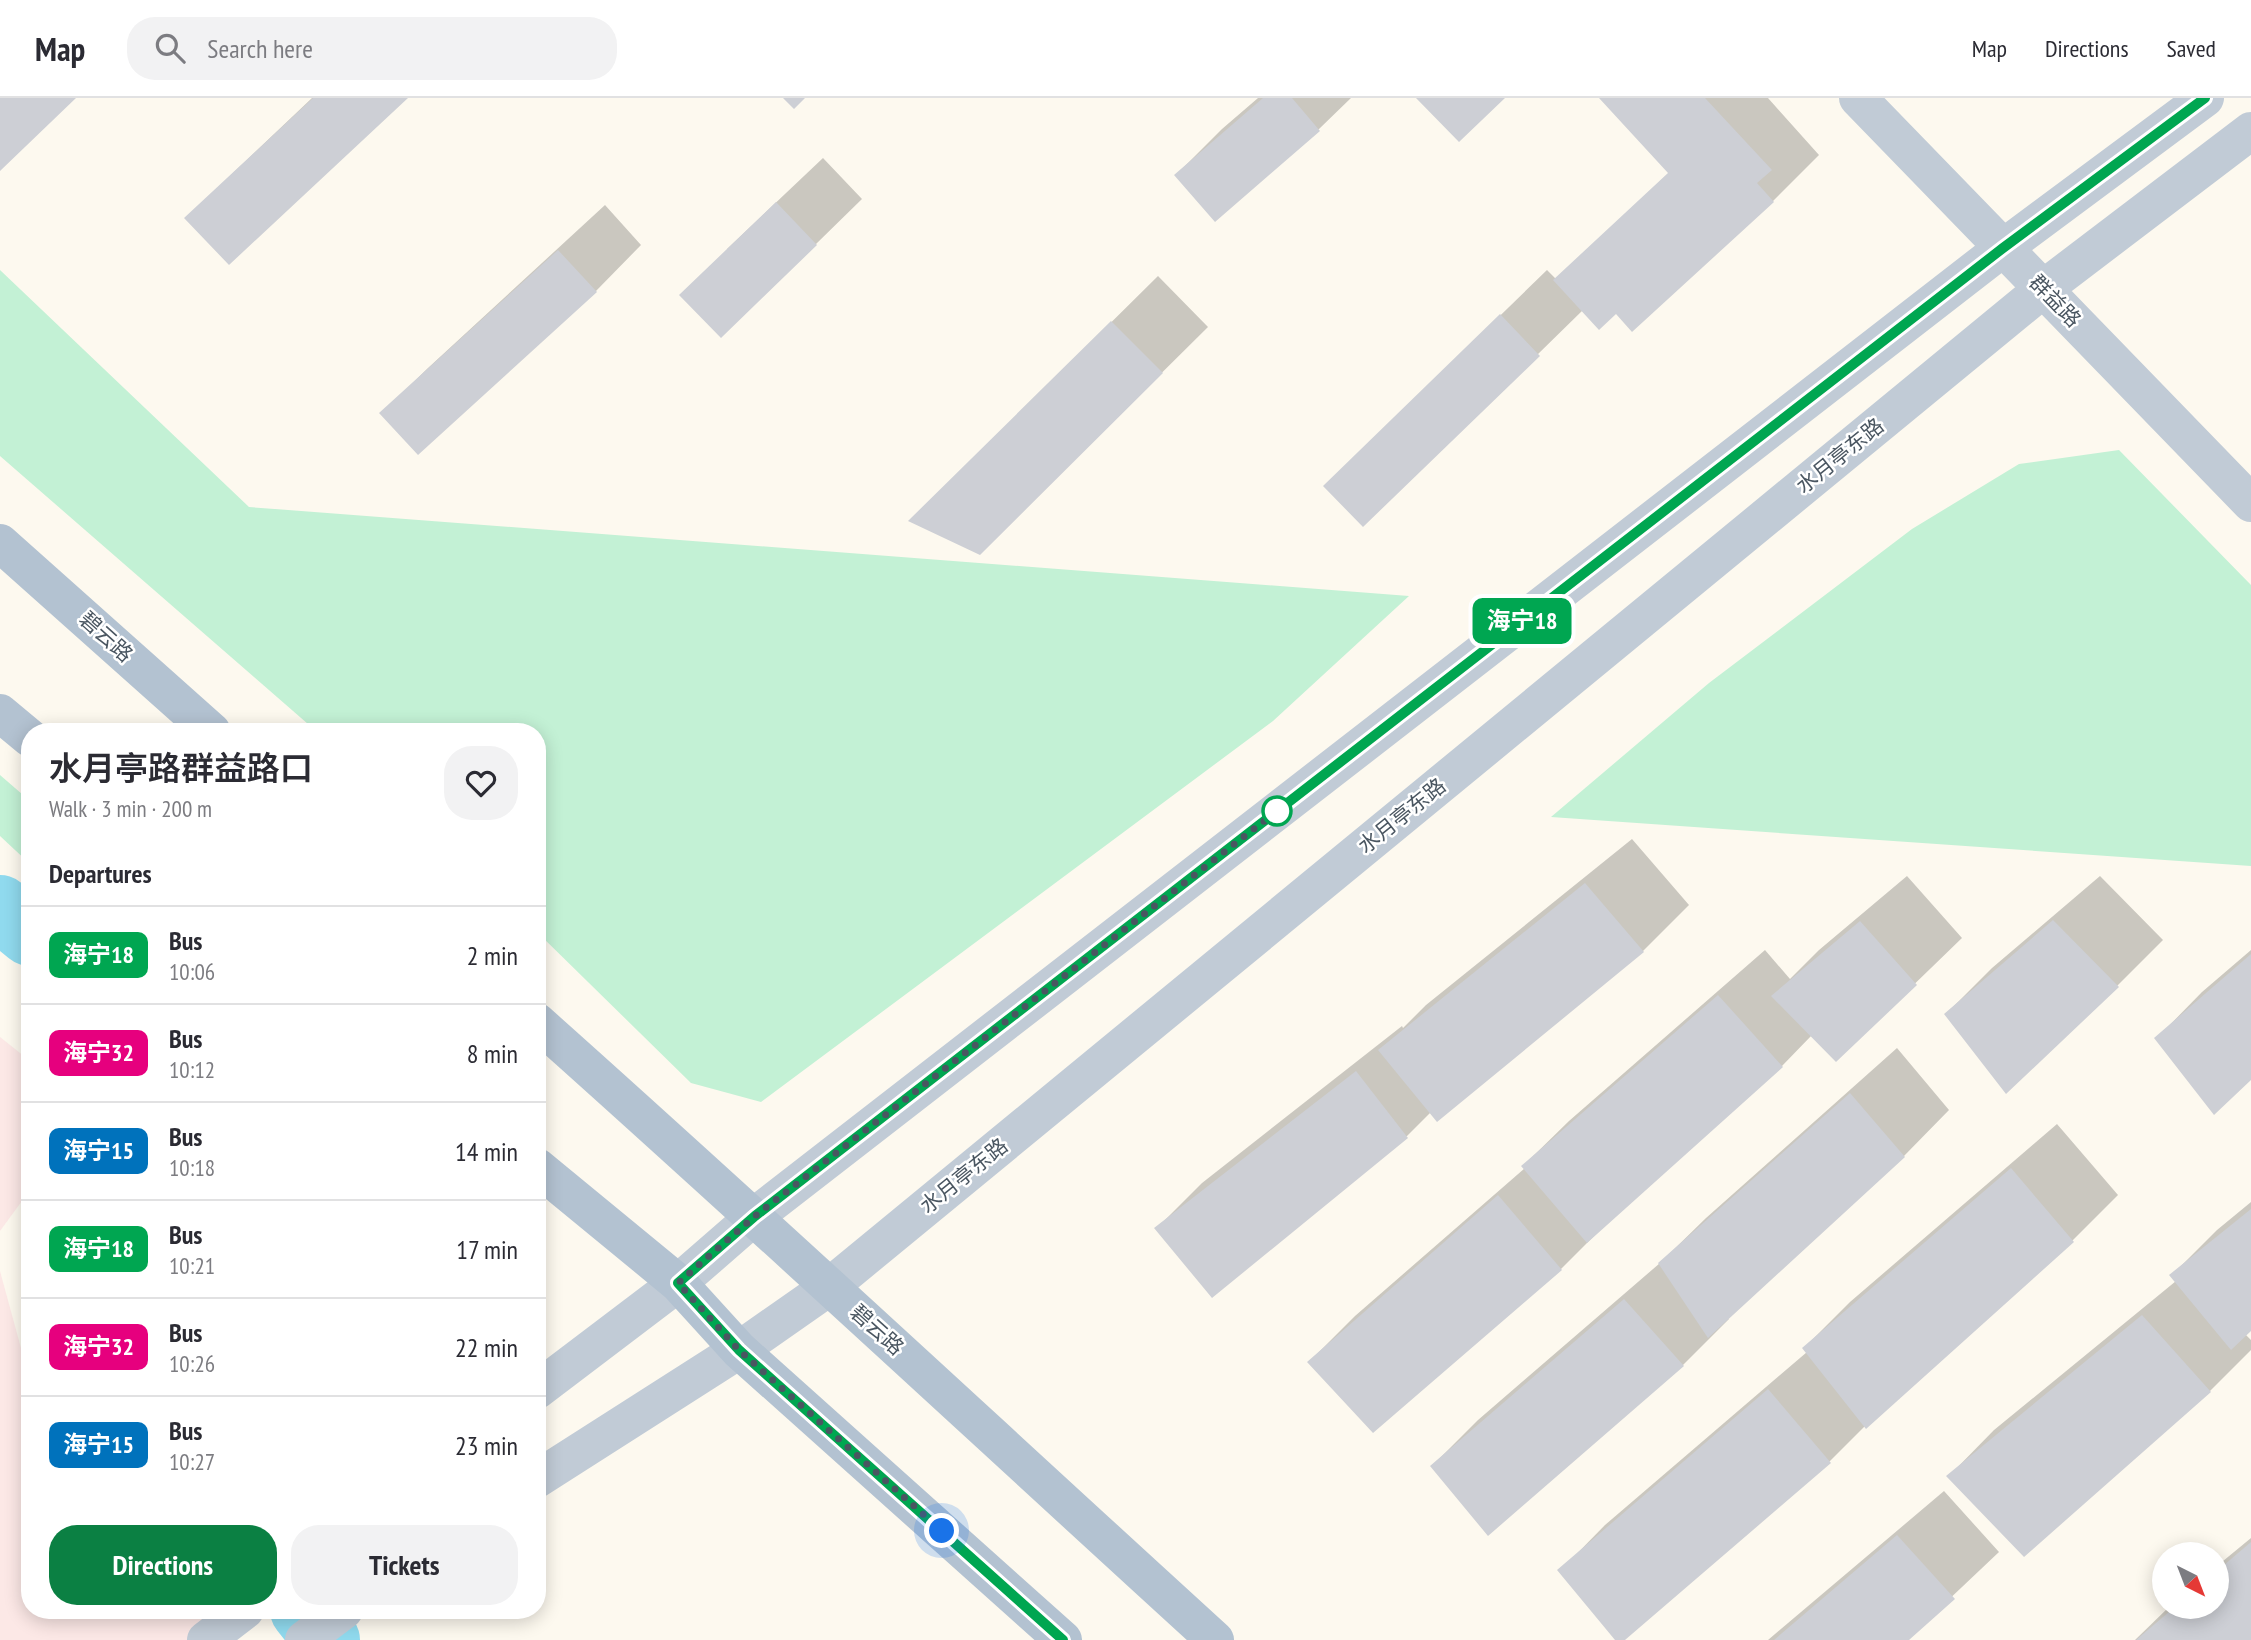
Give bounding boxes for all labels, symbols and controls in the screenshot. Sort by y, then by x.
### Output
search box [127,17,617,80]
text: Map [35,27,85,70]
icon: search [151,29,189,67]
text: Search here [207,32,313,65]
text: Map [1972,33,2007,64]
text: Directions [2045,33,2129,64]
text: Saved [2167,33,2216,64]
street label: 群益路 [2024,269,2087,333]
street label: 水月亭东路 [1790,412,1889,499]
line badge: 海宁18 [1473,598,1571,644]
text: 海宁18 [1487,605,1557,636]
street label: 碧云路 [74,606,139,668]
text: 水月亭路群益路口 [49,746,313,789]
button: heart [444,746,518,820]
street label: 水月亭东路 [1352,772,1451,859]
text: Walk · 3 min · 200 m [49,794,212,823]
unlabelled marker [1262,796,1292,826]
text: Departures [49,857,152,890]
text: Bus [169,924,202,957]
text: 海宁18 [63,939,134,970]
text: 2 min [467,939,518,972]
text: 10:06 [169,957,215,986]
text: Bus [169,1022,202,1055]
text: 海宁32 [63,1037,134,1068]
text: 8 min [467,1037,518,1070]
text: 10:12 [169,1055,215,1084]
text: Bus [169,1120,202,1153]
street label: 水月亭东路 [914,1132,1013,1219]
text: 海宁15 [63,1135,134,1166]
text: 14 min [455,1135,518,1168]
text: 10:18 [169,1153,215,1182]
text: Bus [169,1218,202,1251]
text: 海宁18 [63,1233,134,1264]
text: 17 min [456,1233,518,1266]
text: 10:21 [169,1251,215,1280]
street label: 碧云路 [845,1299,910,1361]
text: Bus [169,1316,202,1349]
text: 海宁32 [63,1331,134,1362]
text: 22 min [455,1331,518,1364]
text: 10:26 [169,1349,215,1378]
text: Bus [169,1414,202,1447]
text: 海宁15 [63,1429,134,1460]
text: 23 min [455,1429,518,1462]
text: 10:27 [169,1447,215,1476]
your location [924,1513,959,1548]
button: Directions [49,1525,277,1605]
button: Tickets [291,1525,518,1605]
north arrow [2152,1542,2230,1619]
map controls [2152,1542,2229,1619]

